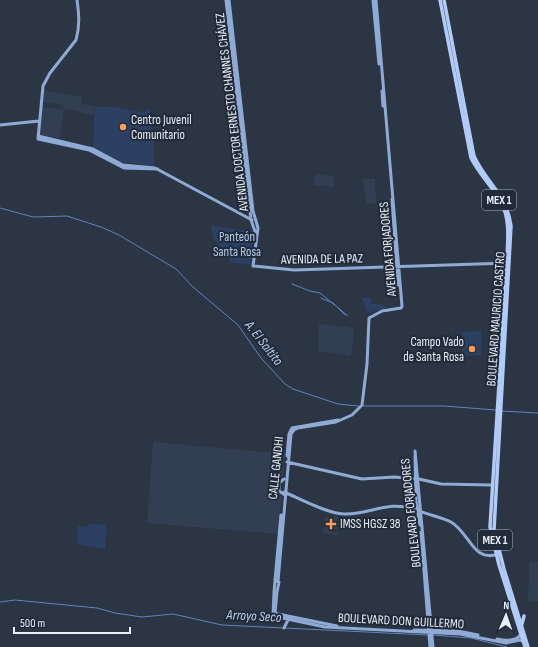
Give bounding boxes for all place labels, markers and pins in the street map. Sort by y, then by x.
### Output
place label: Centro Juvenil Comunitario [131,112,192,143]
marker: Centro Juvenil Comunitario [118,122,128,132]
place label: Campo Vado de Santa Rosa [403,334,464,365]
marker: Campo Vado de Santa Rosa [467,344,477,354]
place label: IMSS HGSZ 38 [340,516,401,532]
marker: IMSS HGSZ 38 [325,518,337,530]

